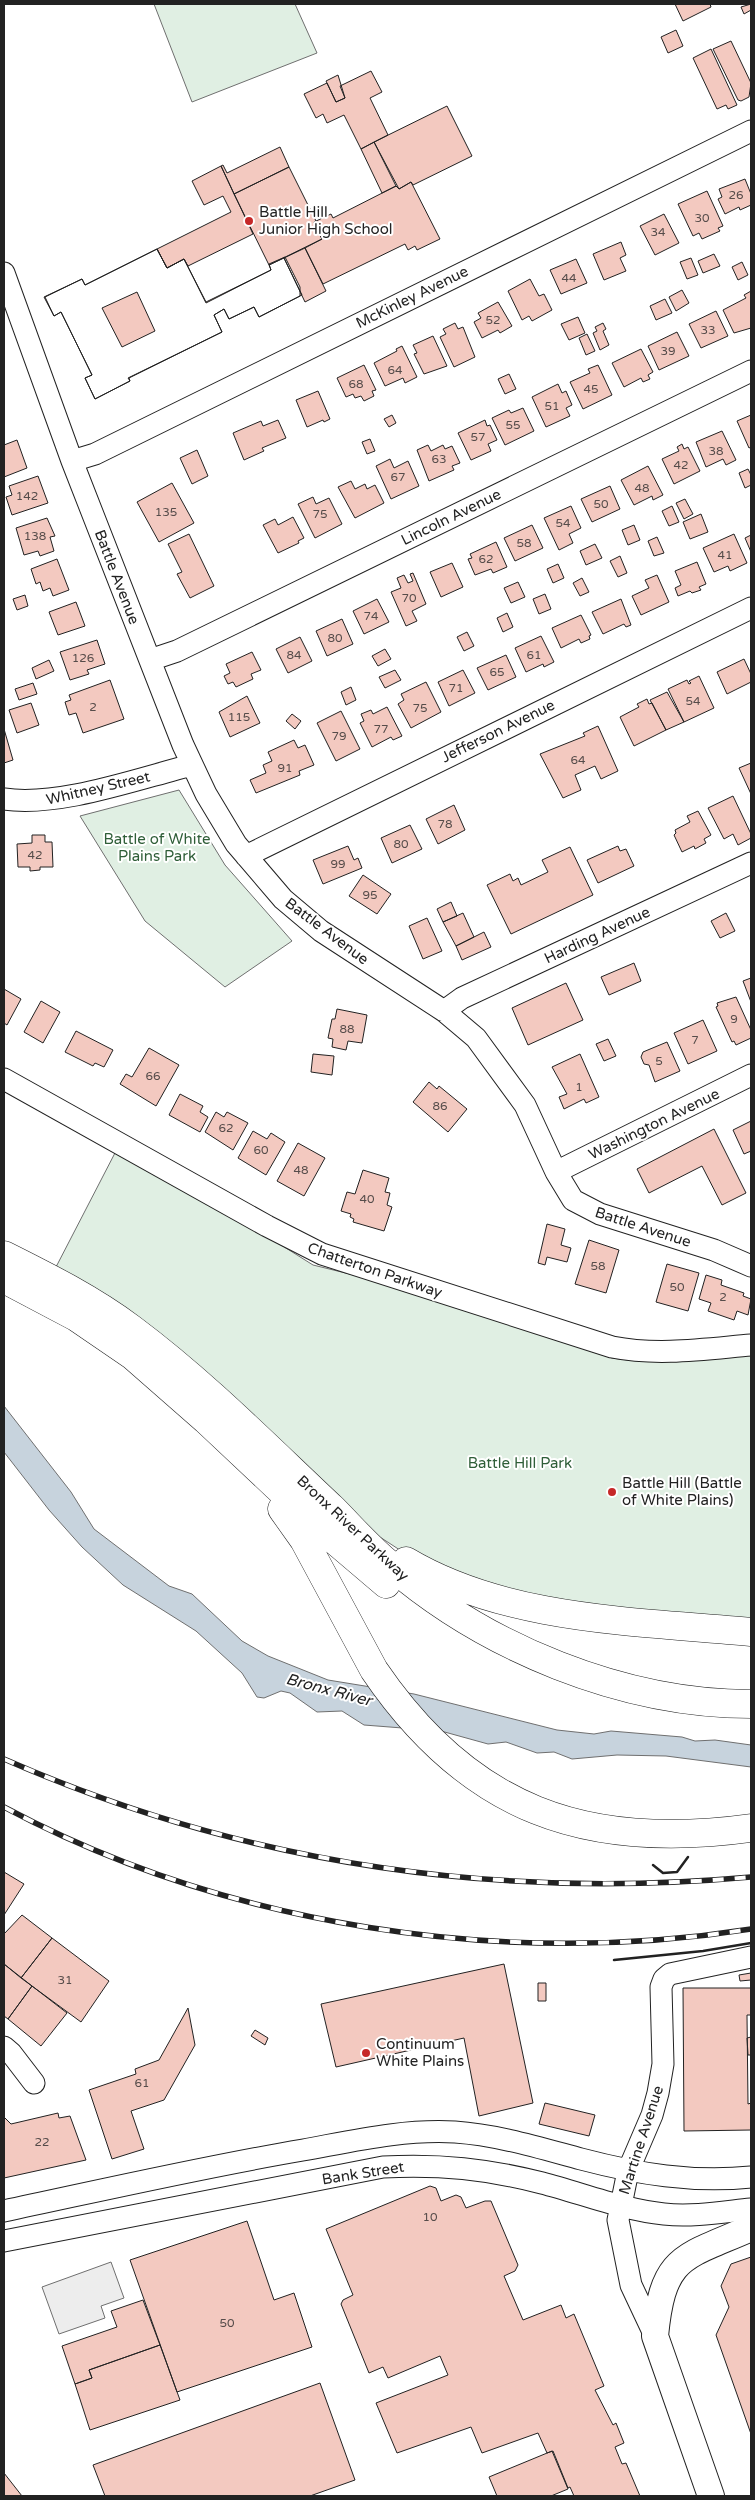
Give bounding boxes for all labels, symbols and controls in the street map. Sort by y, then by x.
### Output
house number: 26 [728,188,744,202]
place label: Battle Hill Junior High School [259,203,393,238]
house number: 30 [694,211,710,225]
marker: Battle Hill Junior High School [243,215,255,227]
house number: 34 [650,225,666,239]
street label: McKinley Avenue [353,262,471,332]
house number: 44 [561,271,577,285]
house number: 52 [485,313,501,327]
house number: 33 [700,323,716,337]
house number: 39 [660,344,676,358]
house number: 64 [387,363,403,377]
house number: 68 [348,377,364,391]
house number: 45 [583,382,599,396]
house number: 51 [544,399,560,413]
house number: 55 [505,418,521,432]
house number: 57 [470,430,486,444]
house number: 38 [708,444,724,458]
house number: 63 [431,452,447,466]
house number: 42 [673,458,689,472]
house number: 67 [390,470,406,484]
house number: 48 [634,481,650,495]
street label: Lincoln Avenue [398,485,504,549]
house number: 142 [16,489,38,503]
house number: 50 [593,497,609,511]
house number: 135 [155,505,177,519]
house number: 75 [312,507,328,521]
house number: 54 [555,516,571,530]
street label: Battle Avenue [91,527,143,627]
house number: 138 [24,529,46,543]
house number: 58 [516,536,532,550]
house number: 41 [717,548,733,562]
house number: 62 [478,552,494,566]
house number: 70 [401,591,417,605]
house number: 74 [363,609,379,623]
house number: 80 [327,631,343,645]
house number: 84 [286,648,302,662]
house number: 61 [526,648,542,662]
house number: 126 [72,651,94,665]
house number: 65 [489,665,505,679]
house number: 71 [448,681,464,695]
house number: 54 [685,694,701,708]
street label: Jefferson Avenue [438,696,558,766]
house number: 2 [89,700,97,714]
house number: 75 [412,701,428,715]
house number: 115 [228,710,250,724]
house number: 77 [373,722,389,736]
house number: 79 [331,729,347,743]
house number: 64 [570,753,586,767]
house number: 91 [277,761,293,775]
street label: Whitney Street [44,767,152,809]
house number: 78 [437,817,453,831]
park label: Battle of White Plains Park [103,830,211,865]
house number: 80 [393,837,409,851]
house number: 42 [27,848,43,862]
house number: 99 [330,857,346,871]
house number: 95 [362,888,378,902]
street label: Battle Avenue [282,894,372,968]
street label: Harding Avenue [541,903,653,967]
house number: 9 [730,1012,738,1026]
house number: 88 [339,1022,355,1036]
house number: 7 [691,1033,699,1047]
house number: 5 [655,1054,663,1068]
house number: 66 [145,1069,161,1083]
house number: 1 [575,1080,583,1094]
street label: Washington Avenue [586,1085,722,1163]
house number: 86 [432,1099,448,1113]
house number: 62 [218,1121,234,1135]
house number: 60 [253,1143,269,1157]
house number: 48 [293,1163,309,1177]
house number: 40 [359,1192,375,1206]
street label: Battle Avenue [593,1203,693,1251]
street label: Chatterton Parkway [305,1238,445,1302]
house number: 58 [590,1259,606,1273]
house number: 50 [669,1280,685,1294]
house number: 2 [719,1290,727,1304]
park label: Battle Hill Park [468,1454,572,1472]
street label: Bronx River Parkway [293,1471,413,1585]
place label: Battle Hill (Battle of White Plains) [622,1474,742,1509]
marker: Battle Hill (Battle of White Plains) [606,1486,618,1498]
water label: Bronx River [284,1669,376,1712]
house number: 31 [57,1973,73,1987]
place label: Continuum White Plains [376,2035,464,2070]
marker: Continuum White Plains [360,2047,372,2059]
house number: 61 [134,2076,150,2090]
street label: Martine Avenue [615,2083,667,2197]
house number: 22 [34,2135,50,2149]
street label: Bank Street [321,2158,406,2188]
house number: 10 [422,2210,438,2224]
house number: 50 [219,2316,235,2330]

